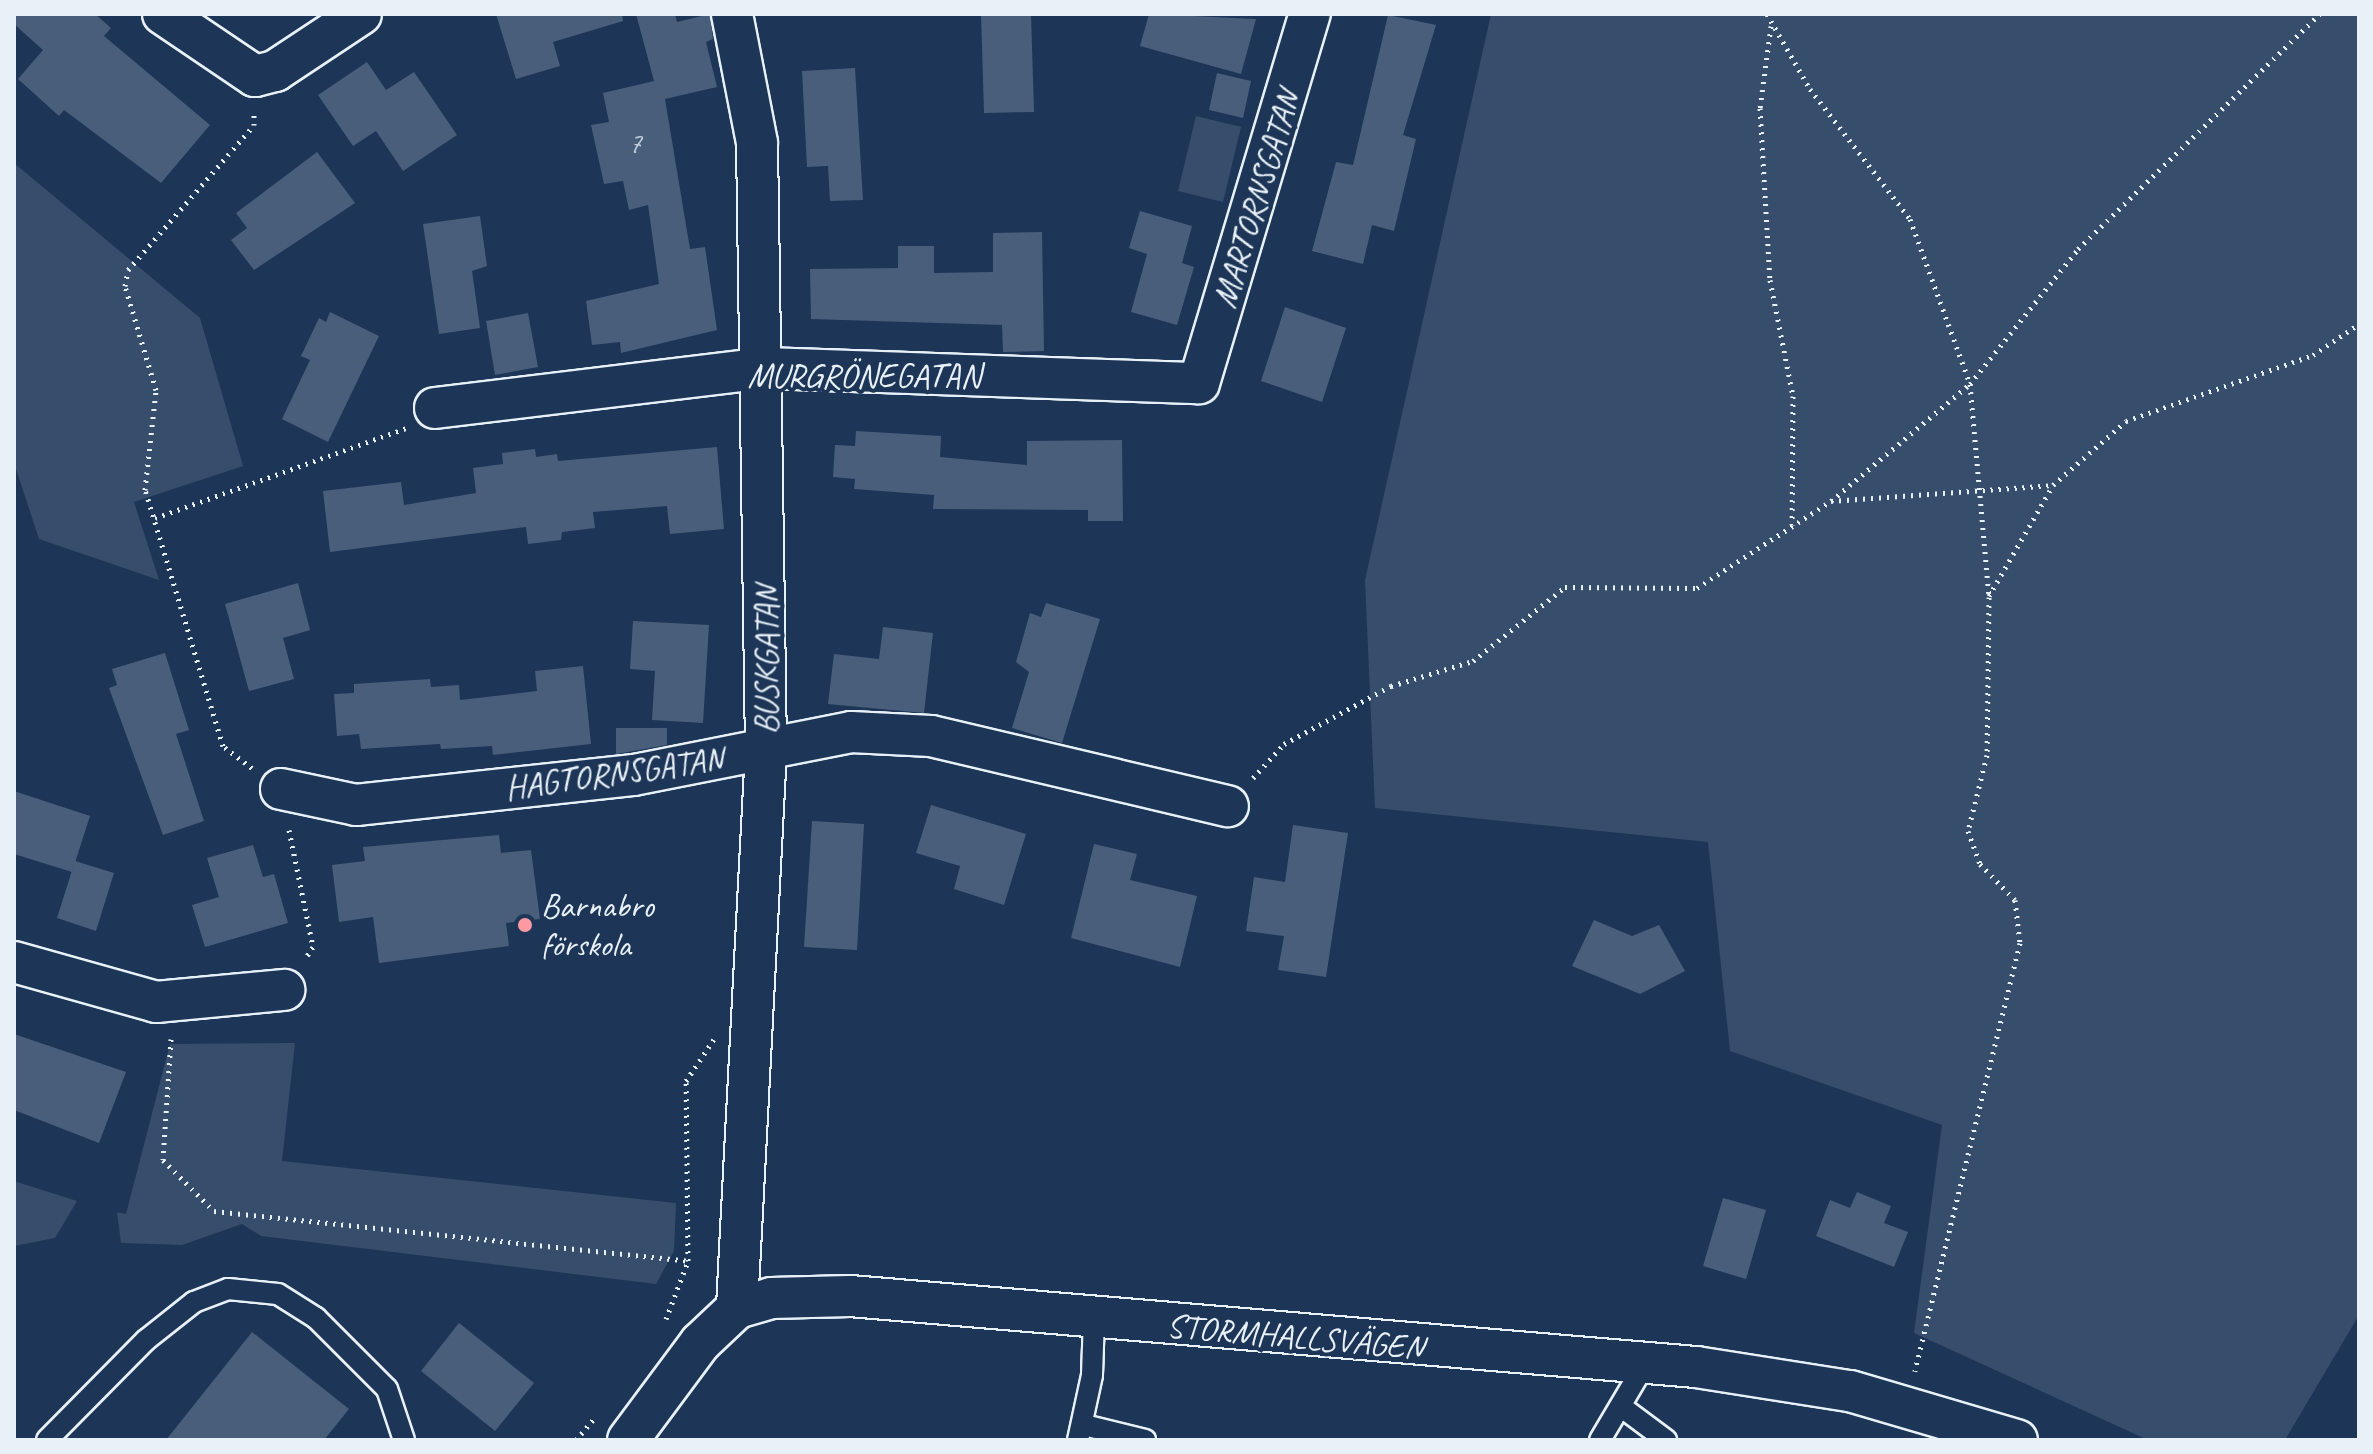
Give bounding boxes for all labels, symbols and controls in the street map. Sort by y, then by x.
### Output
street label: MARTORNSGATAN [1204,85,1308,313]
house number: 7 [628,124,642,160]
street label: MURGRÖNEGATAN [747,356,981,396]
street label: BUSKGATAN [746,586,786,734]
street label: HAGTORNSGATAN [502,737,726,809]
place label: Barnabro förskola [541,885,654,964]
marker: Barnabro förskola [516,916,534,934]
street label: STORMHALLSVÄGEN [1165,1304,1425,1368]

